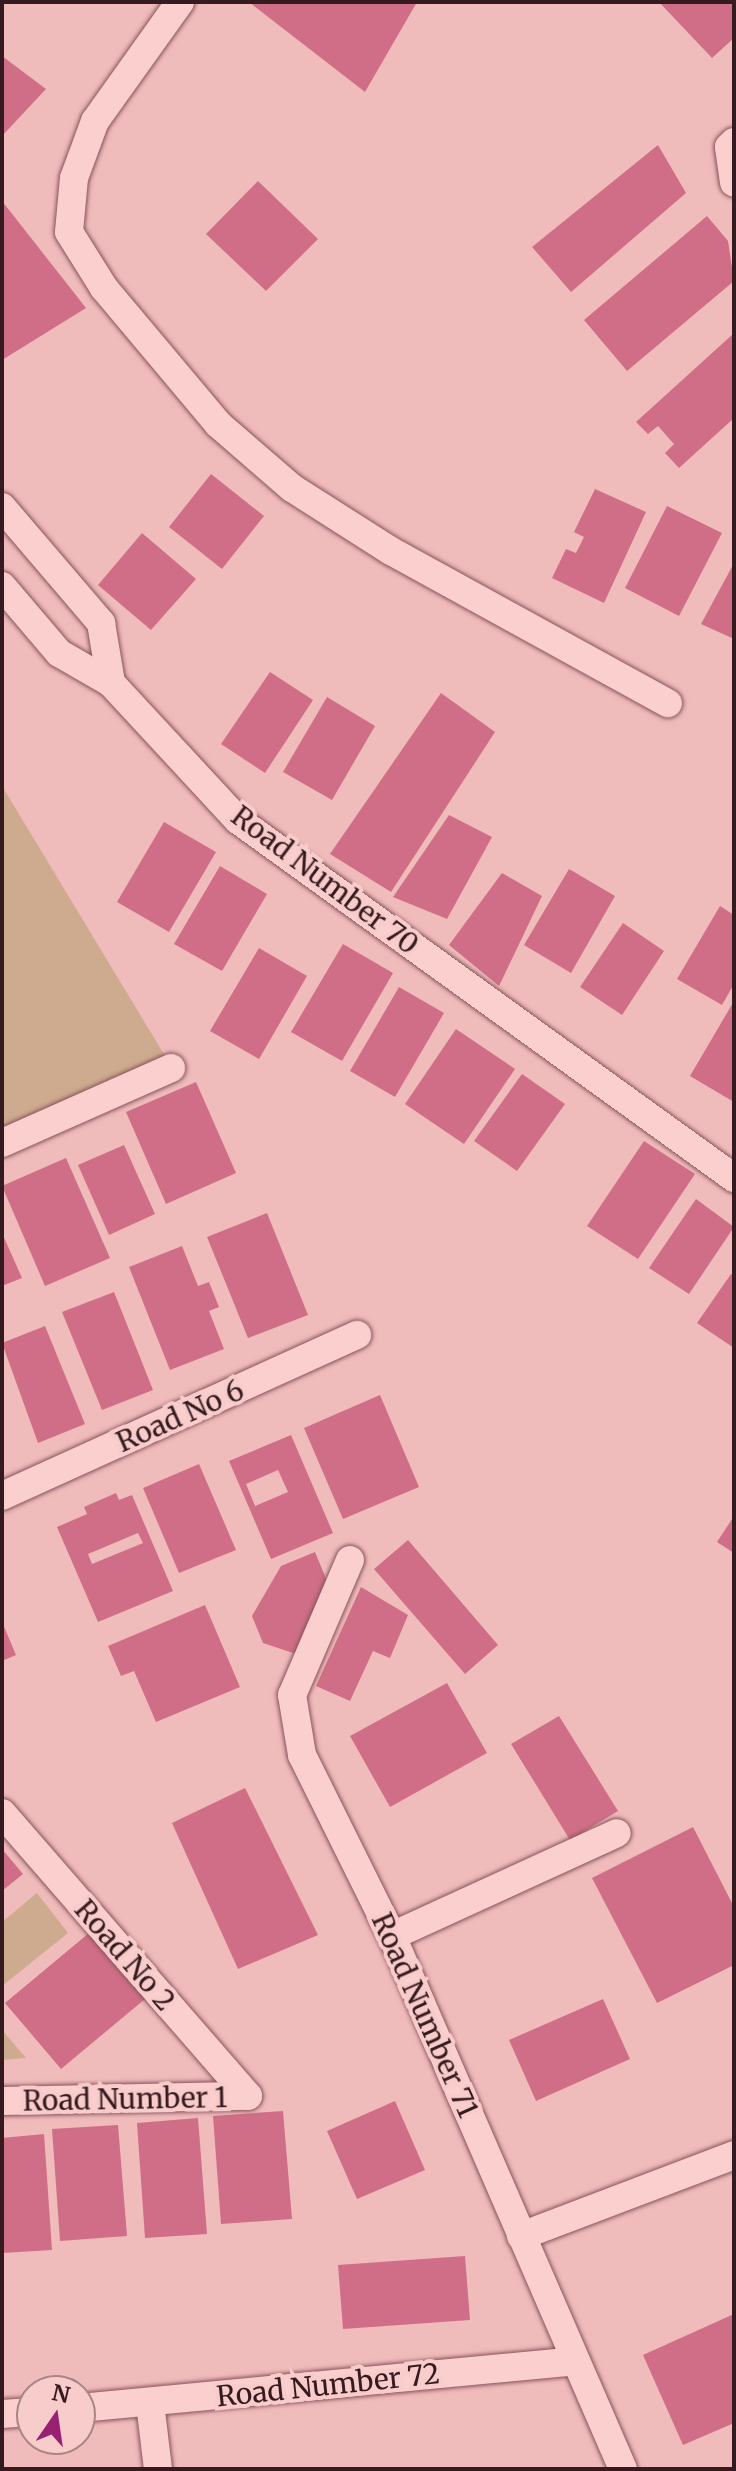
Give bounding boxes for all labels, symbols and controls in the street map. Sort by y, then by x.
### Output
street label: Road Number 70 [225,799,425,961]
street label: Road No 6 [111,1373,249,1459]
street label: Road No 2 [68,1893,182,2017]
street label: Road Number 71 [365,1908,485,2122]
street label: Road Number 1 [22,2080,228,2118]
street label: Road Number 72 [215,2357,441,2413]
north arrow [16,2375,96,2455]
text: N [49,2378,73,2409]

